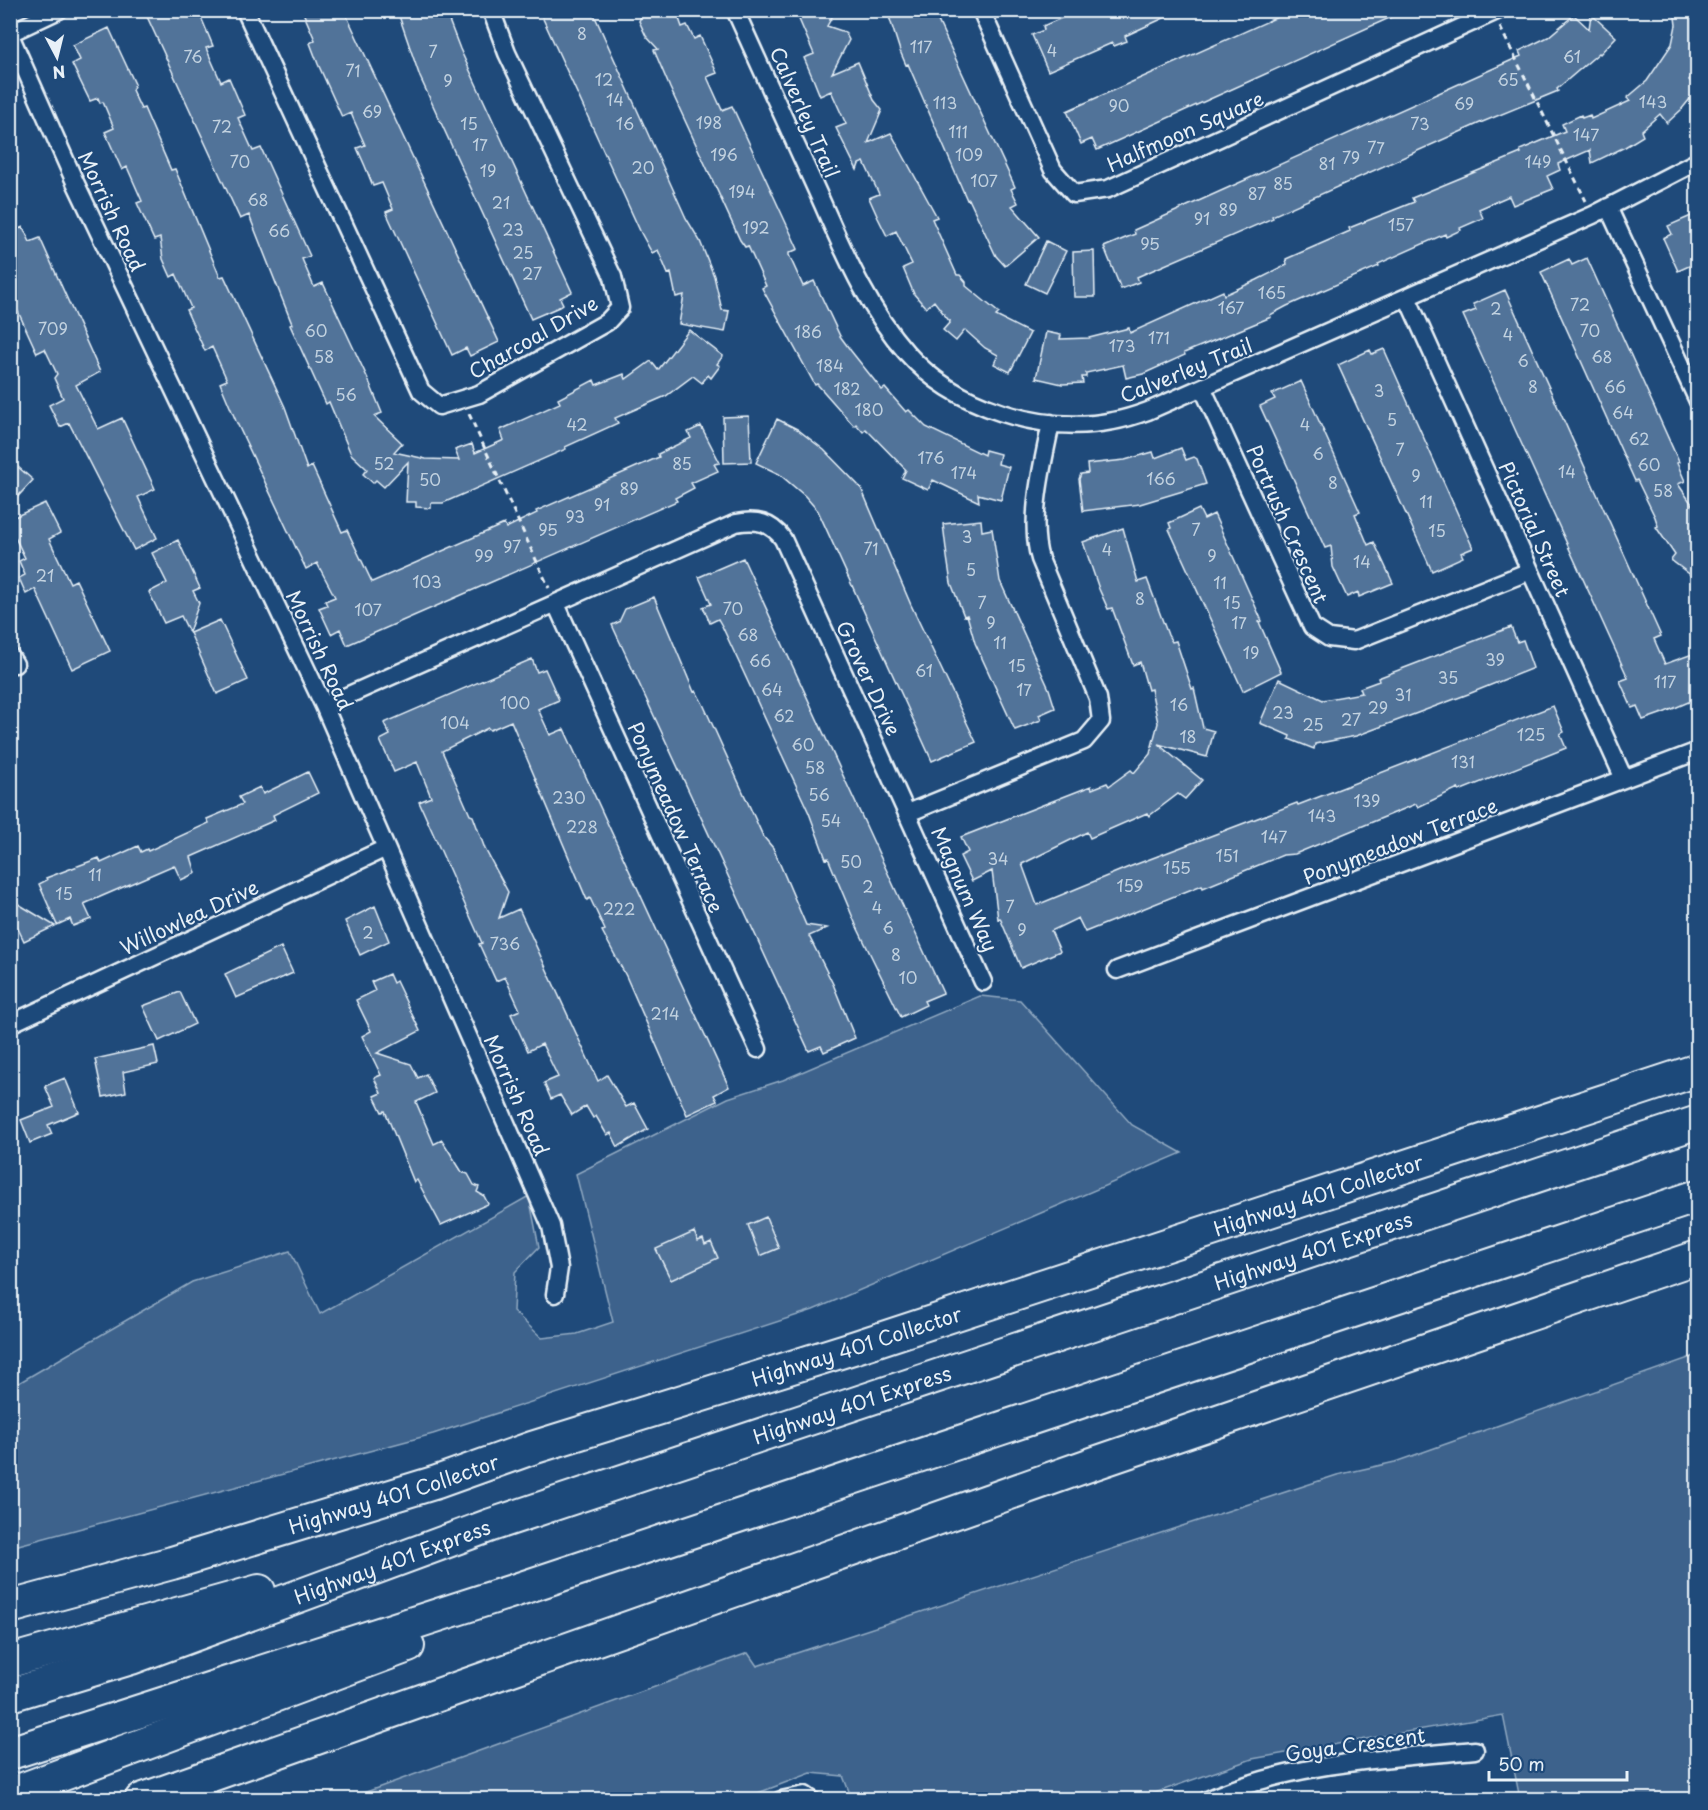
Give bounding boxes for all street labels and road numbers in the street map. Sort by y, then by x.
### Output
street label: Calverley Trail [763,42,847,182]
street label: Halfmoon Square [1102,83,1268,179]
street label: Morrish Road [71,146,153,276]
street label: Charcoal Drive [463,288,603,386]
street label: Calverley Trail [1115,330,1257,410]
street label: Portrush Crescent [1240,440,1336,608]
street label: Pictorial Street [1492,456,1578,602]
street label: Morrish Road [279,585,361,715]
street label: Grover Drive [829,615,909,741]
street label: Ponymeadow Terrace [620,717,732,917]
street label: Ponymeadow Terrace [1298,790,1502,892]
street label: Magnum Way [924,822,1006,956]
street label: Willowlea Drive [115,872,263,962]
street label: Morrish Road [477,1030,557,1160]
street label: Highway 401 Collector [1210,1146,1428,1243]
street label: Highway 401 Express [1210,1203,1416,1298]
street label: Highway 401 Collector [748,1298,966,1394]
street label: Highway 401 Express [749,1357,955,1451]
street label: Highway 401 Collector [285,1446,503,1542]
street label: Highway 401 Express [290,1512,495,1611]
street label: Goya Crescent [1283,1719,1427,1769]

